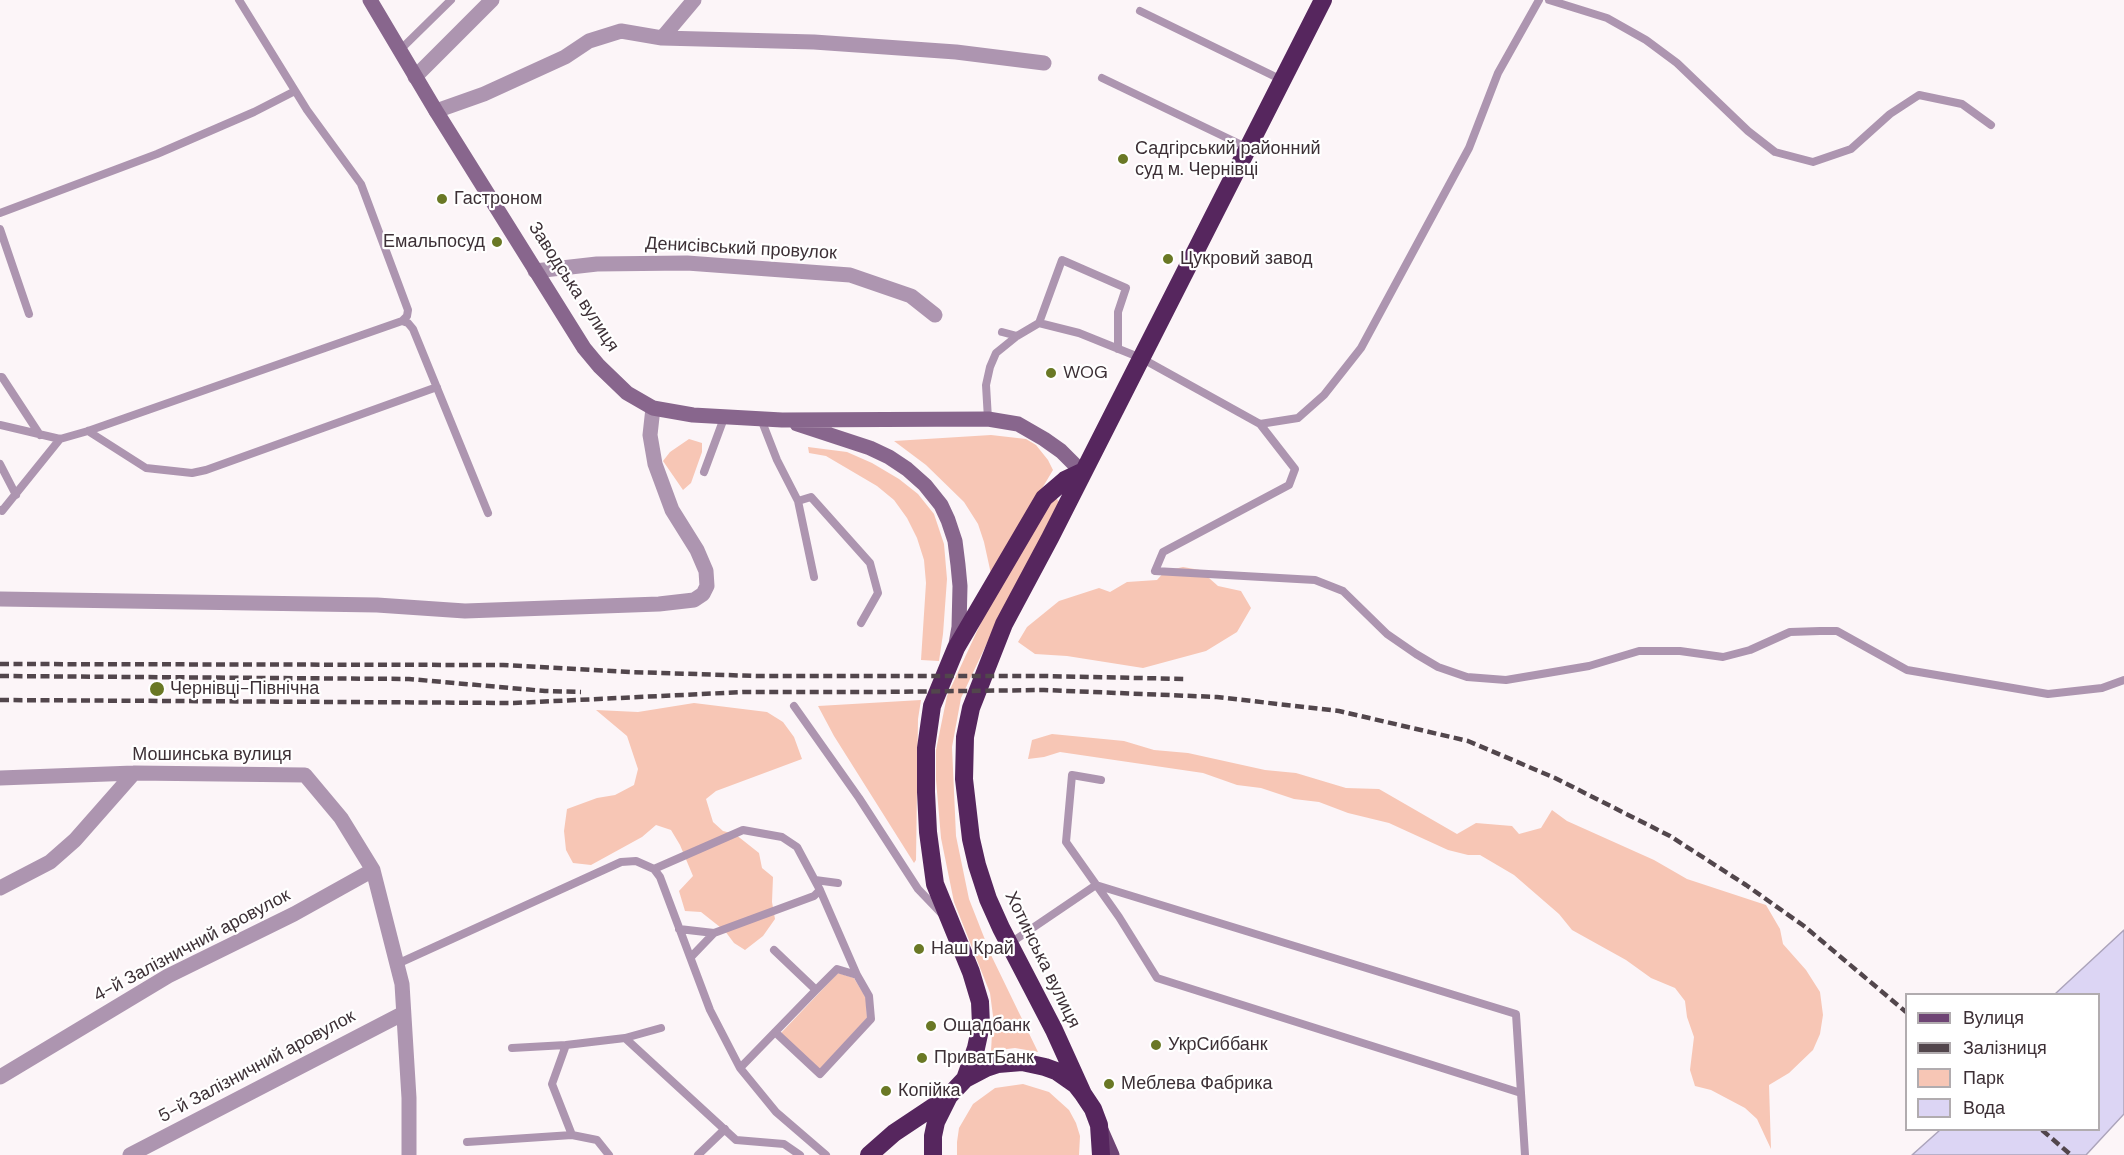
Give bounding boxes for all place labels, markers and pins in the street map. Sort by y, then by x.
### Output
place label: Садгірський районний суд м. Чернівці [1135,138,1321,180]
marker: Садгірський районний суд м. Чернівці [1116,152,1130,166]
place label: Гастроном [454,188,542,210]
marker: Гастроном [435,192,449,206]
place label: Емальпосуд [383,231,485,253]
marker: Емальпосуд [490,235,504,249]
place label: Цукровий завод [1180,248,1312,270]
marker: Цукровий завод [1161,252,1175,266]
place label: WOG [1063,362,1108,384]
marker: WOG [1044,366,1058,380]
place label: Чернівці-Північна [170,678,319,700]
marker: Чернівці-Північна [148,680,166,698]
place label: Наш Край [931,938,1014,960]
marker: Наш Край [912,942,926,956]
place label: Ощадбанк [943,1015,1030,1037]
marker: Ощадбанк [924,1019,938,1033]
place label: УкрСиббанк [1168,1034,1268,1056]
marker: УкрСиббанк [1149,1038,1163,1052]
place label: ПриватБанк [934,1047,1034,1069]
marker: ПриватБанк [915,1051,929,1065]
place label: Меблева Фабрика [1121,1073,1273,1095]
marker: Меблева Фабрика [1102,1077,1116,1091]
place label: Копійка [898,1080,961,1102]
marker: Копійка [879,1084,893,1098]

